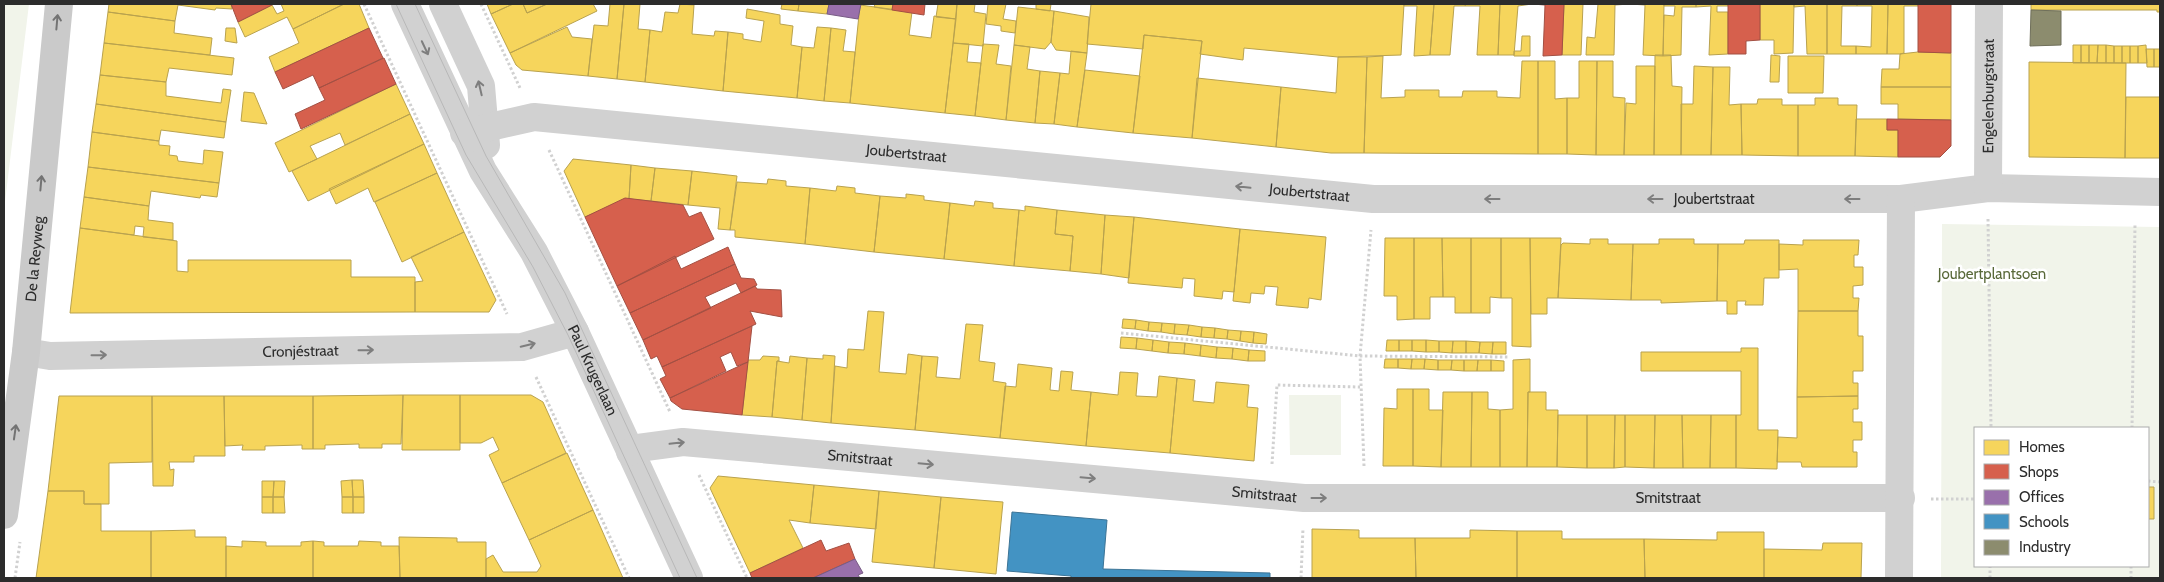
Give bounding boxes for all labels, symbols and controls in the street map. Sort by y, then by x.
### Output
one-way arrow [52,14,62,30]
street label: Engelenburgstraat [1979,39,1998,153]
one-way arrow [421,40,430,55]
one-way arrow [475,81,484,97]
street label: Joubertstraat [864,140,948,166]
one-way arrow [37,176,46,192]
street label: Joubertstraat [1267,180,1351,206]
one-way arrow [1235,182,1251,192]
street label: Joubertstraat [1673,190,1755,208]
one-way arrow [1484,194,1500,204]
one-way arrow [1647,194,1663,204]
one-way arrow [1844,194,1860,204]
street label: De la Reyweg [22,215,48,303]
park label: Joubertplantsoen [1937,265,2046,283]
street label: Paul Krugerlaan [564,322,621,418]
one-way arrow [520,340,536,349]
street label: Cronjéstraat [262,341,339,361]
one-way arrow [358,345,374,355]
one-way arrow [90,350,106,360]
one-way arrow [10,424,20,440]
legend [1974,427,2149,567]
one-way arrow [669,438,685,448]
text: Homes [2019,438,2065,456]
street label: Smitstraat [827,446,893,470]
one-way arrow [918,459,934,468]
text: Shops [2019,463,2059,481]
one-way arrow [1079,474,1095,483]
street label: Smitstraat [1231,483,1298,506]
text: Offices [2019,488,2064,506]
street label: Smitstraat [1635,489,1701,507]
one-way arrow [1311,493,1327,503]
text: Schools [2019,513,2069,531]
text: Industry [2019,538,2071,556]

